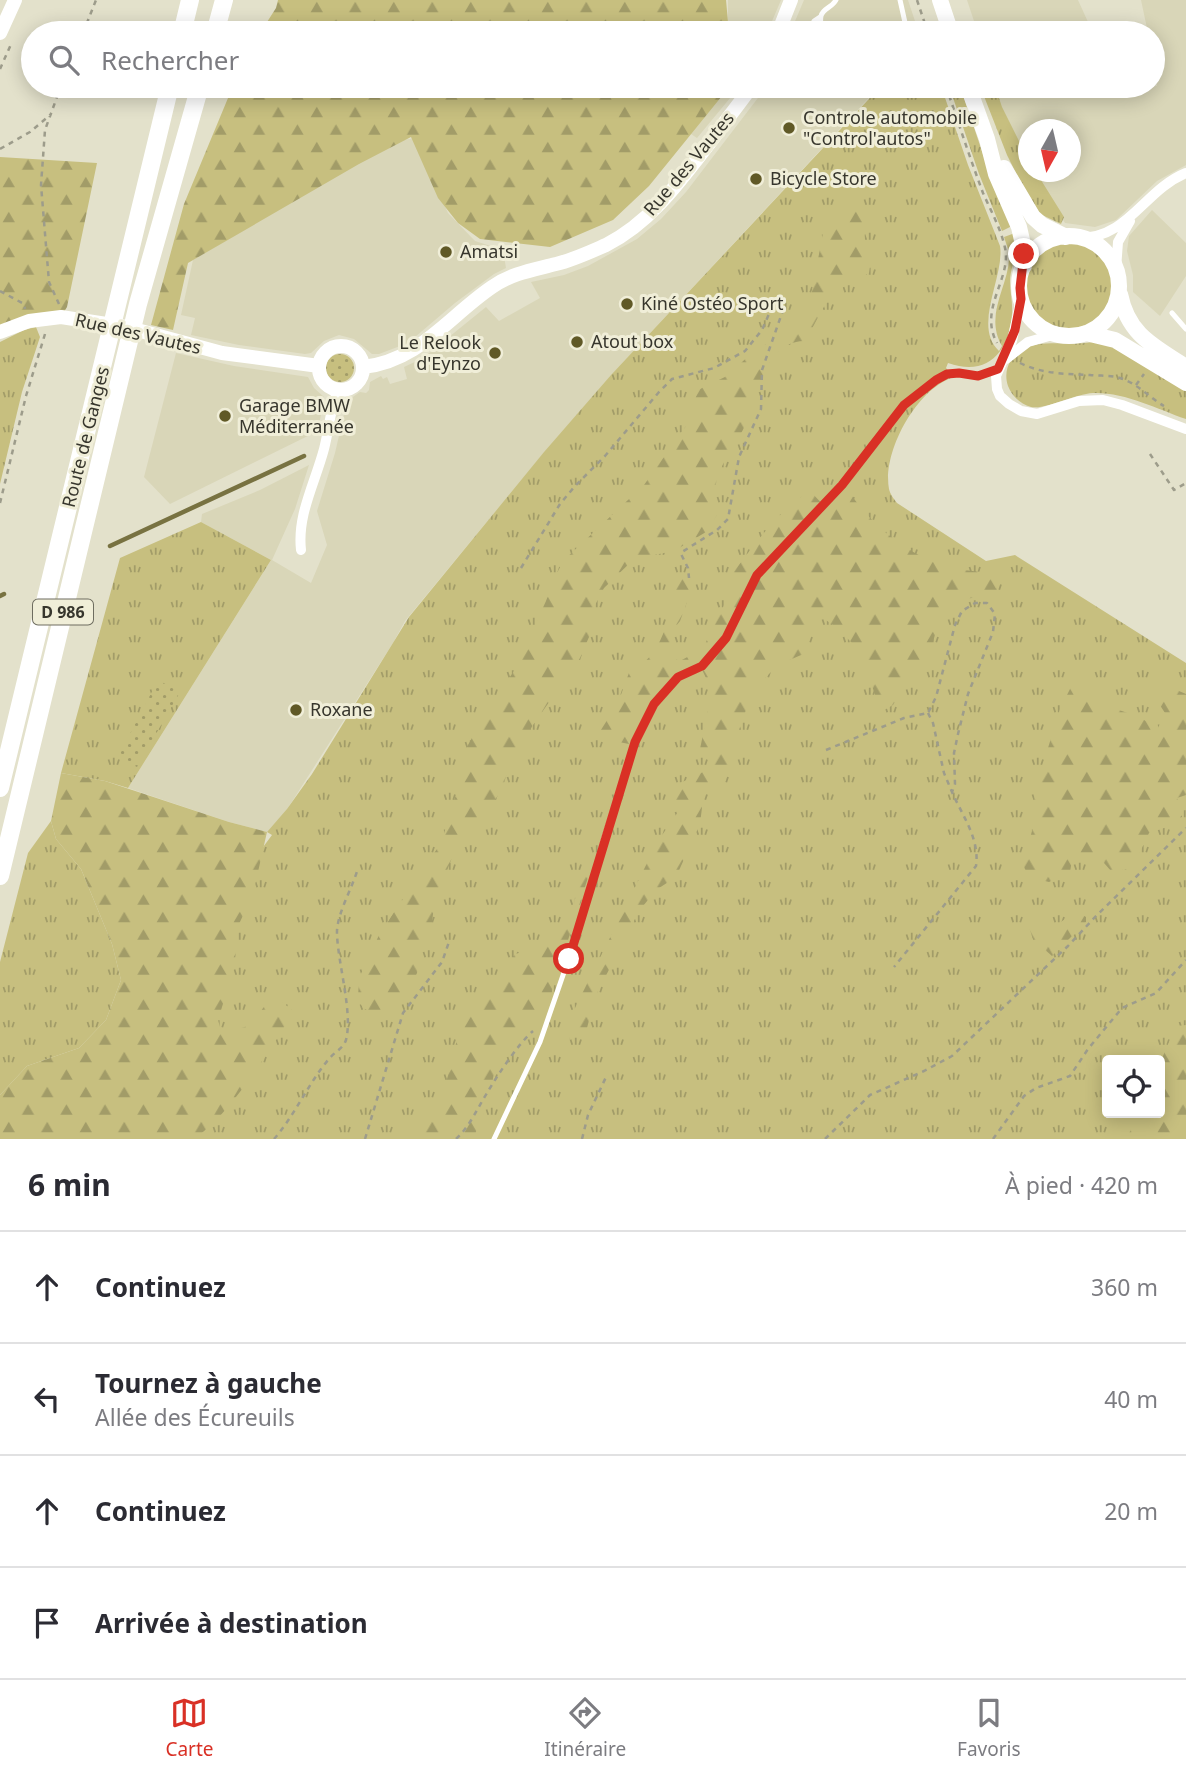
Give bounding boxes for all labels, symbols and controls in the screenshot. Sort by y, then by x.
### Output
search box [21,21,1165,98]
icon: search [45,41,83,79]
text: Rechercher [101,42,239,78]
place label: Controle automobile "Control'autos" [803,105,977,150]
street label: Rue des Vautes [638,106,739,220]
north arrow [1018,119,1081,182]
marker: Controle automobile "Control'autos" [781,120,797,136]
place label: Bicycle Store [770,166,877,190]
marker: Bicycle Store [748,171,764,187]
route end [1008,238,1039,269]
place label: Amatsi [460,239,518,263]
marker: Amatsi [438,244,454,260]
place label: Kiné Ostéo Sport [641,291,784,315]
marker: Kiné Ostéo Sport [619,296,635,312]
street label: Rue des Vautes [73,307,204,359]
place label: Atout box [591,329,674,353]
place label: Le Relook d'Eynzo [399,330,481,375]
marker: Atout box [569,334,585,350]
marker: Le Relook d'Eynzo [487,345,503,361]
street label: Route de Ganges [56,364,114,510]
place label: Garage BMW Méditerranée [239,393,354,438]
marker: Garage BMW Méditerranée [217,408,233,424]
road number: D 986 [33,600,93,624]
place label: Roxane [310,697,373,721]
marker: Roxane [288,702,304,718]
route start [553,943,584,974]
map controls [1102,1055,1165,1118]
button: locate [1102,1055,1165,1118]
text: 6 min [28,1164,111,1205]
text: À pied · 420 m [1005,1169,1158,1201]
icon: ahead [28,1268,66,1306]
text: Continuez [95,1269,226,1305]
text: 360 m [1091,1271,1158,1303]
text: Tournez à gauche [95,1365,322,1401]
icon: left [28,1380,66,1418]
text: 40 m [1104,1383,1158,1415]
text: Allée des Écureuils [95,1401,295,1433]
icon: ahead [28,1492,66,1530]
text: Continuez [95,1493,226,1529]
text: 20 m [1104,1495,1158,1527]
icon: arrive [28,1604,66,1642]
text: Arrivée à destination [95,1605,368,1641]
tab: Carte [165,1694,214,1762]
tab: Itinéraire [544,1694,626,1762]
tab: Favoris [957,1694,1021,1762]

